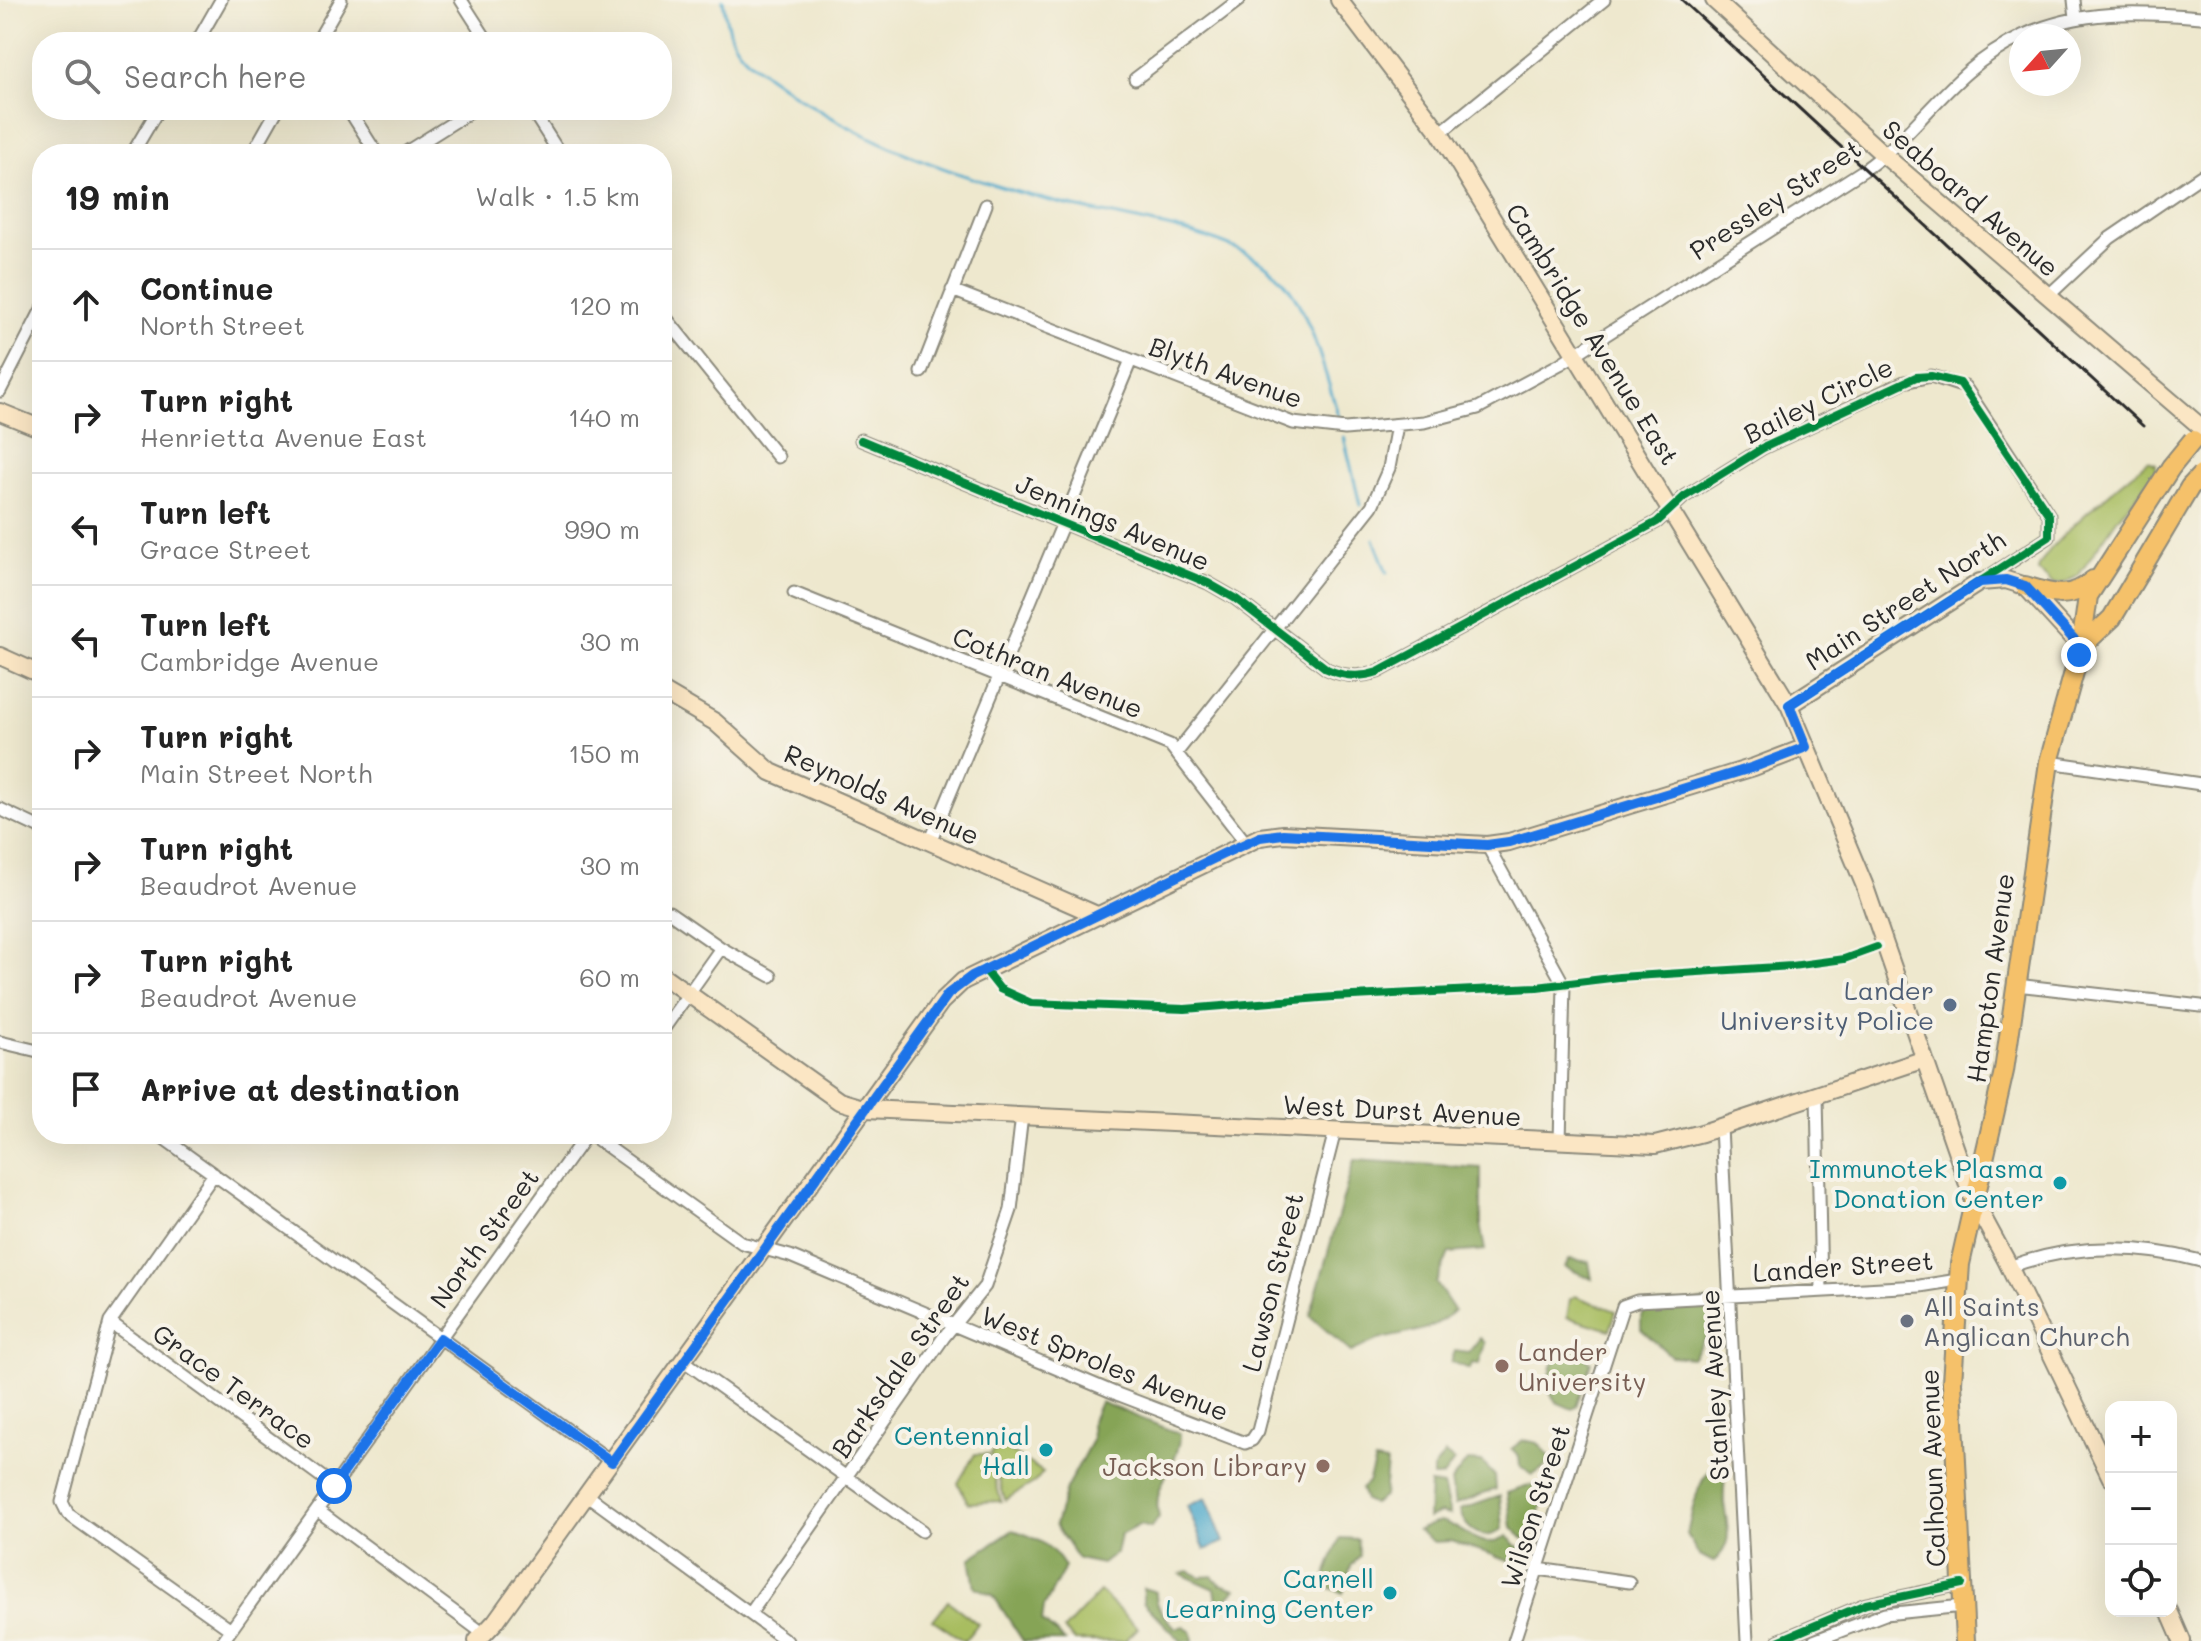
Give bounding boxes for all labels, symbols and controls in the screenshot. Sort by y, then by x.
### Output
north arrow [2009,24,2081,96]
search box [32,32,672,120]
icon: search [60,54,104,98]
text: Search here [124,56,307,96]
street label: Seaboard Avenue [1876,112,2066,284]
street label: Pressley Street [1683,131,1867,267]
text: 19 min [64,174,170,219]
text: Walk · 1.5 km [475,179,640,213]
street label: Cambridge Avenue East [1498,197,1688,471]
text: Continue [140,268,273,308]
icon: ahead [64,283,108,327]
text: 120 m [569,288,640,322]
text: North Street [140,308,305,342]
street label: Blyth Avenue [1145,329,1307,415]
street label: Bailey Circle [1738,349,1898,451]
text: Turn right [140,380,293,420]
icon: right [64,395,108,439]
text: 140 m [568,400,640,434]
text: Henrietta Avenue East [140,420,427,454]
street label: Jennings Avenue [1011,466,1215,578]
text: Turn left [140,492,271,532]
icon: left [64,507,108,551]
text: 990 m [564,512,640,546]
street label: Main Street North [1798,522,2012,678]
text: Grace Street [140,532,311,566]
text: Turn left [140,604,271,644]
street label: Cothran Avenue [948,618,1148,726]
icon: left [64,619,108,663]
text: 30 m [580,624,640,658]
route end [2061,637,2097,673]
text: Cambridge Avenue [140,644,379,678]
text: Turn right [140,716,293,756]
icon: right [64,731,108,775]
text: 150 m [568,736,640,770]
street label: Reynolds Avenue [779,736,985,852]
text: Main Street North [140,756,372,790]
text: Turn right [140,828,293,868]
icon: right [64,843,108,887]
text: 30 m [580,848,640,882]
text: Beaudrot Avenue [140,868,357,902]
street label: Hampton Avenue [1958,871,2022,1085]
text: Turn right [140,940,293,980]
icon: right [64,955,108,999]
text: 60 m [579,960,640,994]
place label: Lander University Police [1720,973,1934,1037]
text: Beaudrot Avenue [140,980,357,1014]
marker: Lander University Police [1941,996,1959,1014]
icon: arrive [64,1067,108,1111]
text: Arrive at destination [140,1069,460,1109]
street label: West Durst Avenue [1282,1087,1522,1133]
place label: Immunotek Plasma Donation Center [1809,1151,2044,1215]
street label: North Street [422,1161,546,1315]
marker: Immunotek Plasma Donation Center [2051,1174,2069,1192]
street label: Lawson Street [1233,1189,1311,1375]
street label: Lander Street [1752,1243,1934,1289]
street label: Barksdale Street [823,1266,977,1464]
street label: Stanley Avenue [1692,1289,1736,1481]
place label: All Saints Anglican Church [1923,1289,2130,1353]
street label: West Sproles Avenue [976,1298,1234,1428]
marker: All Saints Anglican Church [1898,1312,1916,1330]
street label: Grace Terrace [146,1316,322,1456]
place label: Lander University [1518,1334,1646,1398]
marker: Lander University [1493,1357,1511,1375]
street label: Calhoun Avenue [1912,1368,1952,1568]
map controls [2105,1401,2177,1617]
button: + [2105,1401,2177,1473]
place label: Centennial Hall [894,1418,1030,1482]
street label: Wilson Street [1492,1419,1578,1593]
marker: Centennial Hall [1037,1441,1055,1459]
place label: Jackson Library [1103,1449,1307,1483]
marker: Jackson Library [1314,1457,1332,1475]
route start [316,1468,352,1504]
button: − [2105,1473,2177,1545]
button: locate [2105,1545,2177,1617]
place label: Carnell Learning Center [1165,1561,1374,1625]
marker: Carnell Learning Center [1381,1584,1399,1602]

